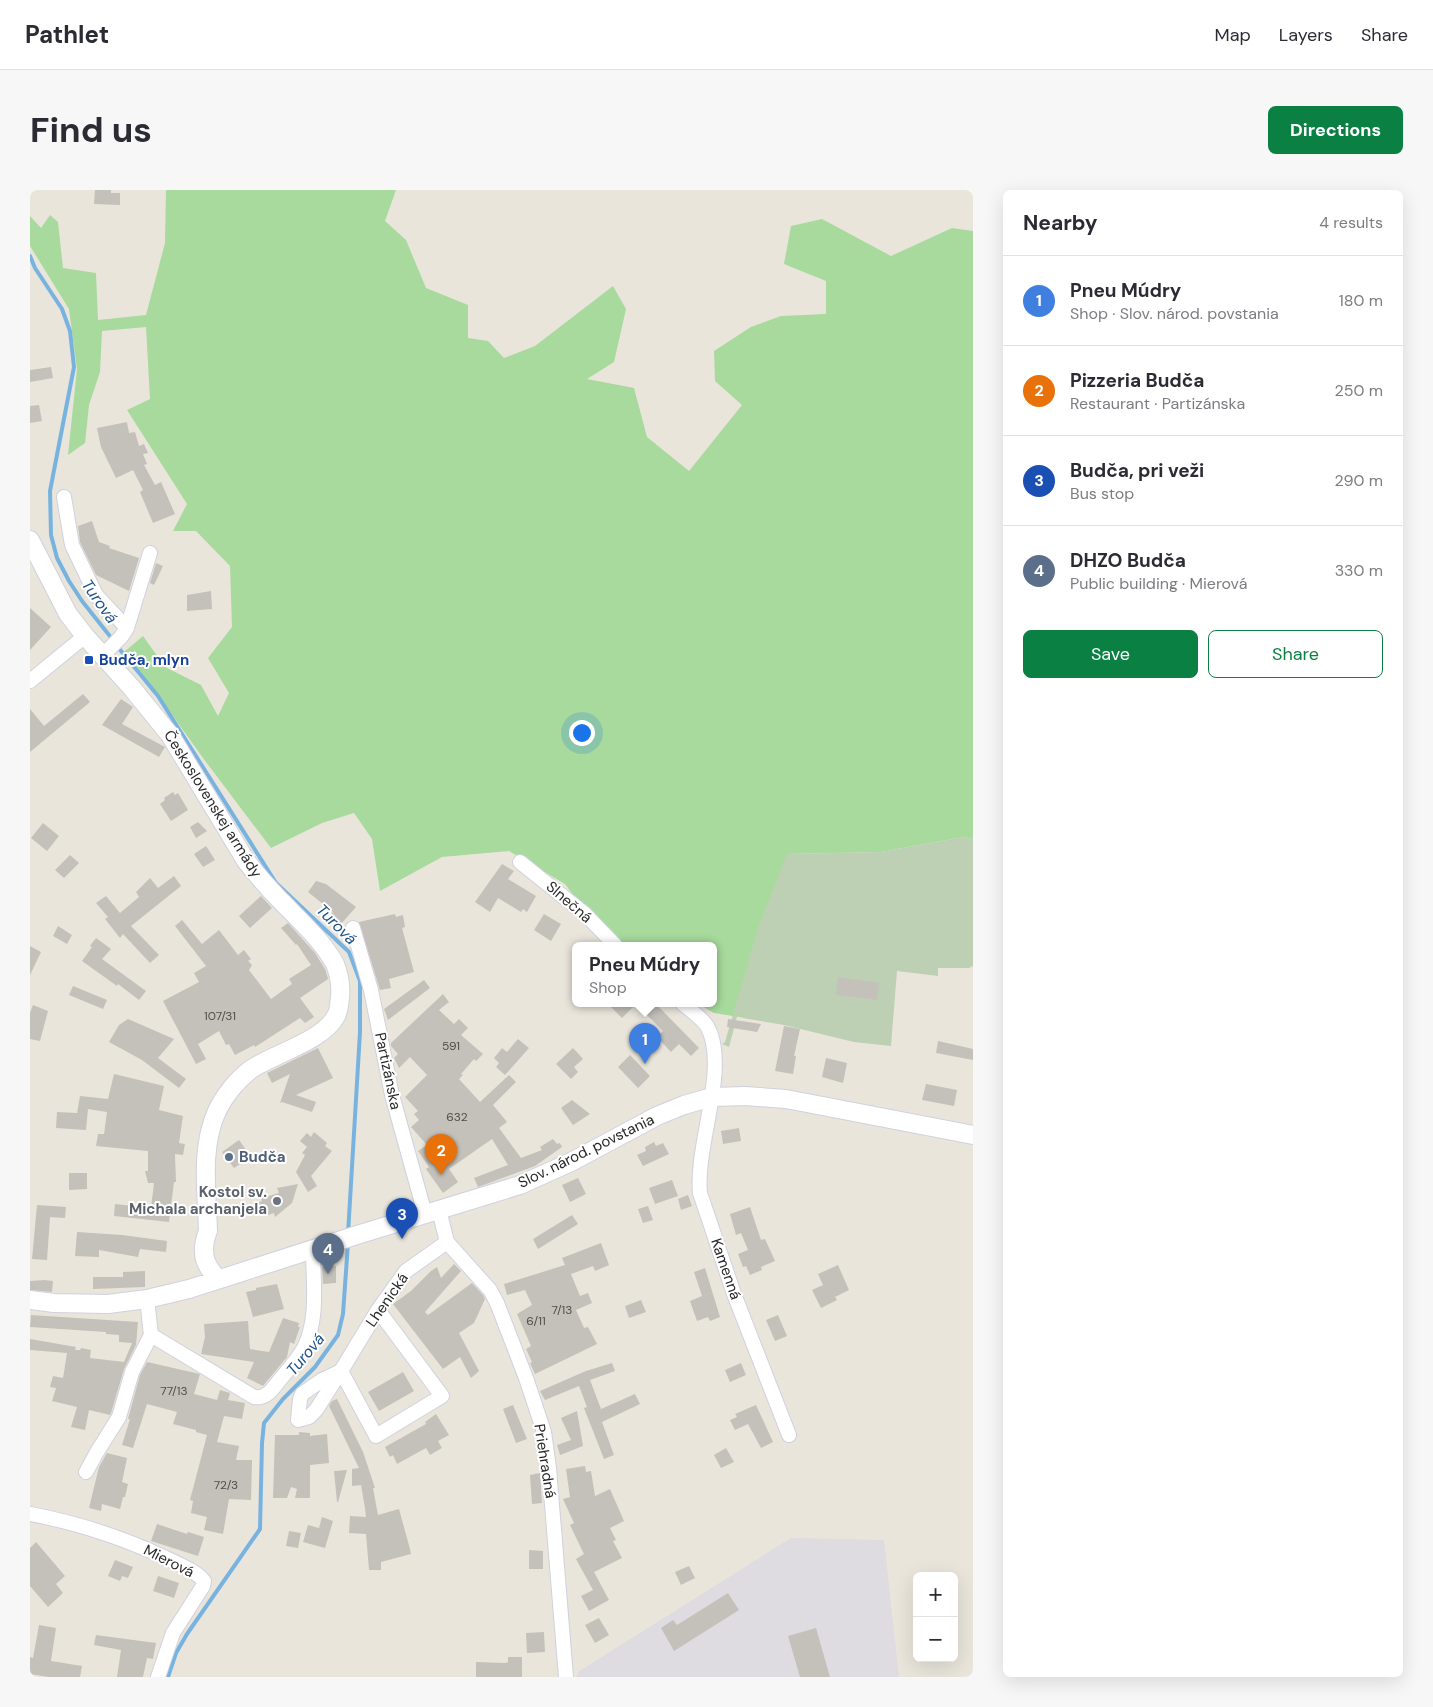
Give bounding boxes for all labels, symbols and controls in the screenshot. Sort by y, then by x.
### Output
text: Pathlet [25,19,109,50]
text: Map [1215,23,1251,47]
text: Layers [1279,23,1333,47]
text: Share [1361,23,1408,47]
button: Directions [1268,106,1403,154]
text: Find us [30,107,152,153]
text: Nearby [1023,209,1097,237]
text: 4 results [1319,212,1383,233]
text: Pneu Múdry [1070,278,1181,303]
text: 1 [1036,290,1042,311]
text: 180 m [1339,290,1383,311]
text: Shop · Slov. národ. povstania [1070,303,1279,324]
text: Pizzeria Budča [1070,368,1204,393]
text: 2 [1034,380,1044,401]
text: 250 m [1335,380,1383,401]
text: Restaurant · Partizánska [1070,393,1245,414]
text: Budča, pri veži [1070,458,1204,483]
text: 3 [1034,470,1044,491]
text: 290 m [1334,470,1383,491]
text: Bus stop [1070,483,1134,504]
text: DHZO Budča [1070,548,1186,573]
text: 4 [1034,560,1044,581]
text: 330 m [1335,560,1383,581]
text: Public building · Mierová [1070,573,1247,594]
water label: Turová [77,575,122,628]
button: Save [1023,630,1198,678]
button: Share [1208,630,1383,678]
place label: Budča, mlyn [99,650,189,670]
marker: Budča, mlyn [83,654,95,666]
your location [569,720,595,746]
street label: Československej armády [159,726,267,882]
street label: Slnečná [542,877,596,927]
water label: Turová [312,899,362,949]
popup [572,942,717,1007]
text: Pneu Múdry [589,952,700,977]
text: Shop [589,977,627,998]
house number: 107/31 [204,1008,236,1024]
pin: 1 [629,1023,661,1064]
street label: Partizánska [370,1031,406,1111]
house number: 591 [442,1038,460,1054]
house number: 632 [446,1109,468,1125]
street label: Slov. národ. povstania [515,1109,657,1193]
pin: 2 [425,1134,457,1175]
place label: Budča [239,1147,286,1167]
marker: Budča [223,1151,235,1163]
place label: Kostol sv. Michala archanjela [129,1182,267,1219]
marker: Kostol sv. Michala archanjela [271,1195,283,1207]
pin: 3 [386,1198,418,1239]
pin: 4 [312,1233,344,1274]
street label: Kamenná [706,1236,746,1302]
street label: Lhenická [361,1269,413,1331]
house number: 7/13 [552,1302,572,1318]
house number: 6/11 [526,1313,546,1329]
water label: Turová [281,1329,329,1380]
house number: 77/13 [160,1383,188,1399]
street label: Priehradná [529,1422,561,1500]
house number: 72/3 [214,1477,238,1493]
street label: Mierová [140,1540,198,1582]
map controls [913,1572,958,1662]
button: + [913,1572,958,1617]
button: − [913,1617,958,1662]

